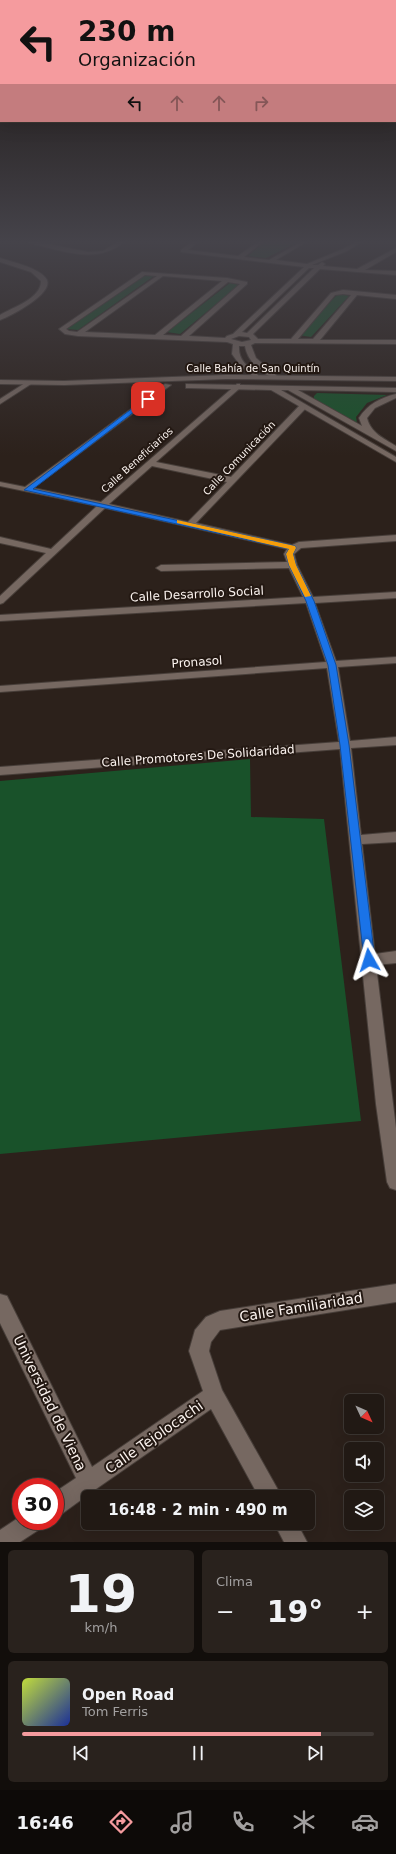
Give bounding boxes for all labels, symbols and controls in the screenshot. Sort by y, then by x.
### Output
text: 230 m [78,15,175,48]
icon: left [12,16,64,68]
text: Organización [78,49,196,70]
icon: left [124,92,146,114]
icon: ahead [166,92,188,114]
icon: ahead [208,92,230,114]
icon: right [250,92,272,114]
street label: Calle Bahía de San Quintín [186,363,320,374]
pin [131,382,165,416]
icon: arrive [137,388,159,410]
street label: Calle Comunicación [201,419,277,497]
street label: Calle Beneficiarios [99,425,175,495]
street label: Calle Desarrollo Social [130,584,264,604]
street label: Pronasol [171,653,223,671]
street label: Calle Promotores De Solidaridad [101,742,295,770]
position arrow [348,939,390,981]
street label: Calle Familiaridad [238,1289,364,1325]
street label: Universidad de Viena [10,1333,90,1473]
north arrow [344,1394,384,1434]
map controls [344,1394,384,1530]
street label: Calle Tejolocachi [102,1397,206,1477]
button: sound [344,1442,384,1482]
speed limit sign: 30 [12,1478,64,1530]
button: layers [344,1490,384,1530]
text: 16:48 · 2 min · 490 m [108,1501,288,1519]
text: 19 [65,1564,137,1624]
text: Clima [216,1574,253,1589]
text: 19° [267,1594,323,1629]
text: − [216,1599,234,1624]
text: + [356,1599,374,1624]
text: km/h [85,1620,117,1635]
text: Open Road [82,1686,174,1704]
text: Tom Ferris [82,1704,148,1719]
icon: previous [70,1742,92,1764]
icon: pause [187,1742,209,1764]
icon: next [304,1742,326,1764]
icon: directions [107,1808,135,1836]
icon: music [168,1808,196,1836]
icon: phone [229,1808,257,1836]
icon: climate [290,1808,318,1836]
icon: car [351,1808,379,1836]
text: 16:46 [17,1812,74,1833]

